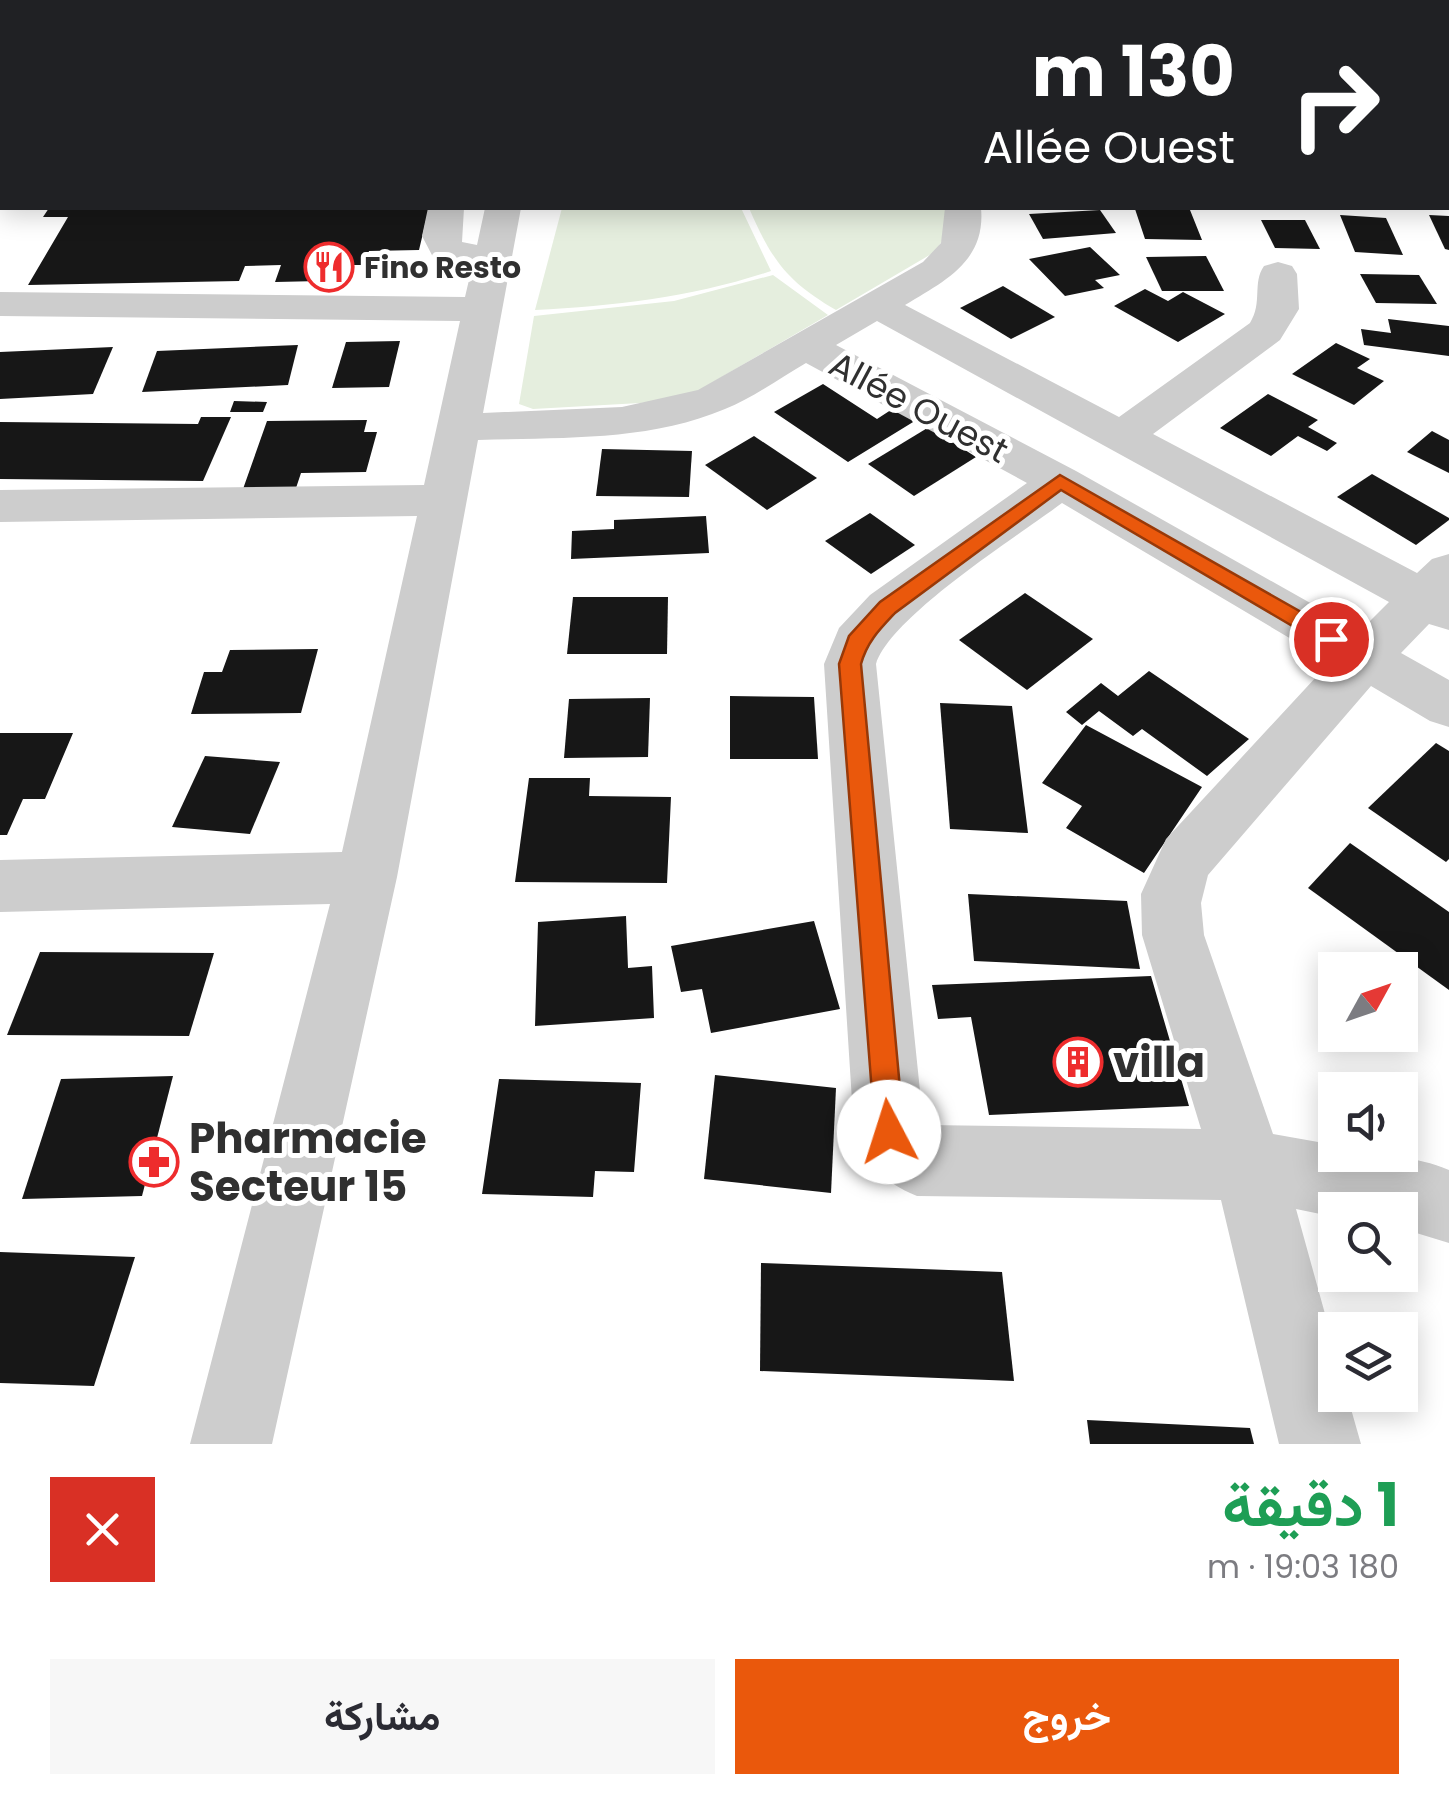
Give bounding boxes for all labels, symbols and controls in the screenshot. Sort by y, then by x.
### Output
text: 130 m [1032,22,1235,121]
icon: right [1270,40,1400,170]
text: Allée Ouest [983,116,1235,179]
restaurant icon: Fino Resto [303,241,355,293]
place label: Fino Resto [364,246,521,289]
street label: Allée Ouest [821,339,1017,475]
pin [1289,597,1374,682]
icon: arrive [1304,612,1359,667]
north arrow [1318,952,1418,1052]
map controls [1318,952,1418,1412]
place label: villa [1113,1033,1205,1092]
building icon: villa [1052,1036,1104,1088]
button: sound [1318,1072,1418,1172]
position arrow [837,1080,941,1184]
place label: Pharmacie Secteur 15 [189,1109,427,1216]
pharmacy icon: Pharmacie Secteur 15 [128,1136,180,1188]
button: search [1318,1192,1418,1292]
button: layers [1318,1312,1418,1412]
text: 1 دقيقة [1222,1463,1399,1547]
button: close [50,1477,155,1582]
text: 180 m · 19:03 [1207,1544,1399,1589]
button: مشاركة [50,1659,715,1774]
button: خروج [735,1659,1399,1774]

